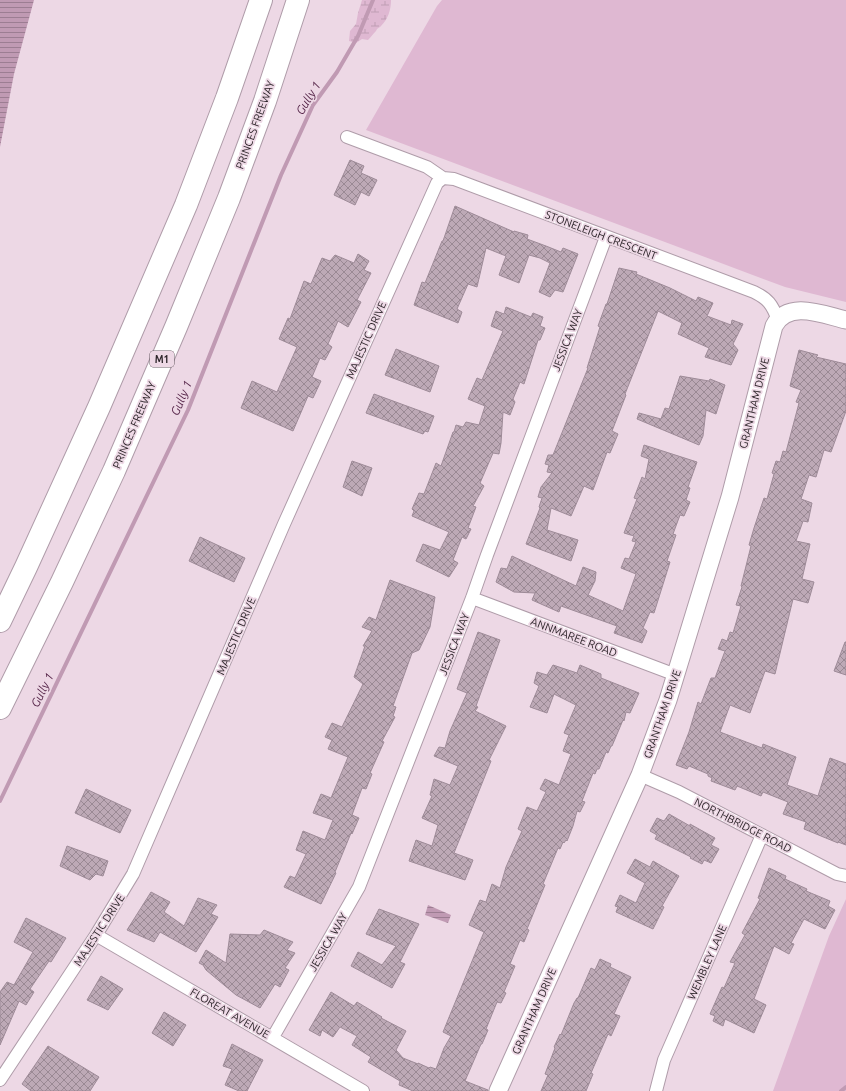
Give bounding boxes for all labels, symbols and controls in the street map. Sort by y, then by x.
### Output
street label: PRINCES FREEWAY [233,79,277,171]
water label: Gully 1 [293,79,323,117]
street label: STONELEIGH CRESCENT [543,208,659,262]
street label: MAJESTIC DRIVE [344,300,388,380]
street label: JESSICA WAY [550,307,585,373]
road number: M1 [150,351,174,367]
street label: GRANTHAM DRIVE [737,356,771,450]
street label: PRINCES FREEWAY [110,379,158,470]
water label: Gully 1 [168,379,194,417]
street label: MAJESTIC DRIVE [214,595,258,677]
street label: JESSICA WAY [437,611,472,677]
street label: ANNMAREE ROAD [529,615,619,659]
street label: GRANTHAM DRIVE [641,668,683,760]
water label: Gully 1 [28,671,56,709]
street label: NORTHBRIDGE ROAD [692,795,794,855]
street label: MAJESTIC DRIVE [71,892,127,968]
street label: JESSICA WAY [306,910,350,973]
street label: WEMBLEY LANE [685,923,729,1001]
street label: GRANTHAM DRIVE [510,966,558,1056]
street label: FLOREAT AVENUE [188,985,272,1041]

